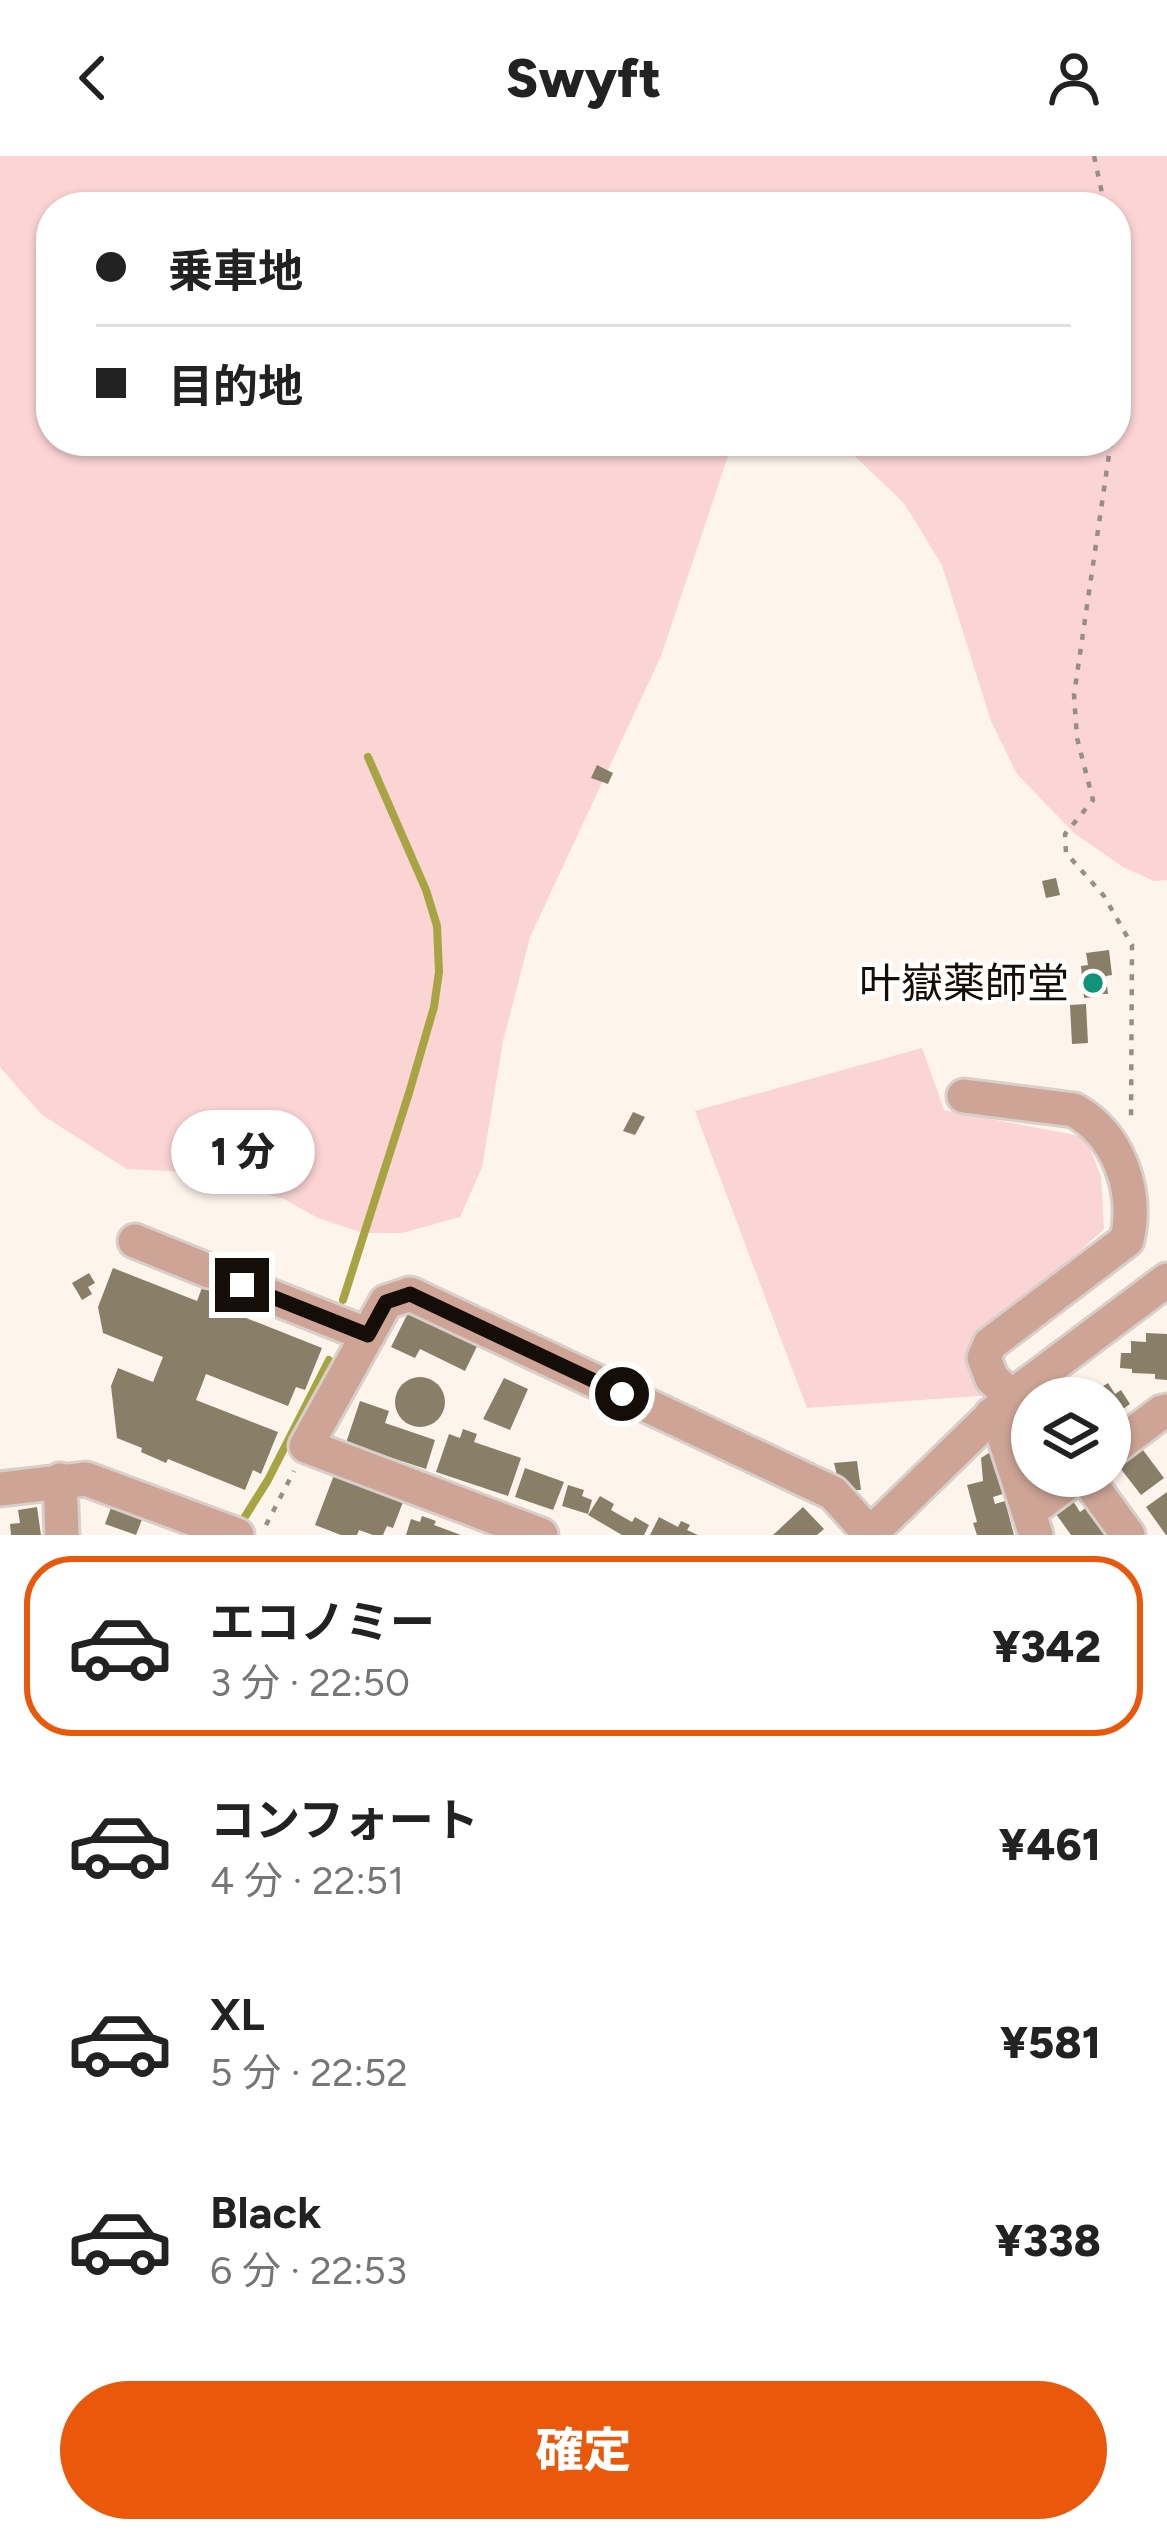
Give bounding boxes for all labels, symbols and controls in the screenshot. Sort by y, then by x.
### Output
icon: back [60,45,126,111]
icon: person [1041,45,1107,111]
text: Swyft [506,46,661,111]
text: 乗車地 [168,244,303,298]
text: 目的地 [168,359,303,413]
place label: 叶嶽薬師堂 [859,958,1069,1009]
marker: 叶嶽薬師堂 [1080,970,1106,996]
callout: 1 分 [170,1111,314,1195]
text: 1 分 [211,1128,275,1175]
route end [215,1258,269,1312]
route start [595,1367,649,1421]
map controls [1011,1377,1131,1497]
button: layers [1011,1377,1131,1497]
icon: car [66,1592,174,1700]
text: エコノミー [210,1595,435,1649]
text: ¥342 [993,1619,1101,1673]
text: 3 分 · 22:50 [210,1659,410,1706]
icon: car [66,1790,174,1898]
text: コンフォート [210,1793,479,1847]
text: ¥461 [999,1817,1101,1871]
text: 4 分 · 22:51 [210,1857,404,1904]
text: XL [210,1987,265,2041]
icon: car [66,1988,174,2096]
text: ¥581 [1000,2015,1101,2069]
text: 5 分 · 22:52 [210,2049,408,2096]
text: Black [210,2185,321,2239]
icon: car [66,2186,174,2294]
text: ¥338 [995,2213,1101,2267]
text: 6 分 · 22:53 [210,2247,407,2294]
button: 確定 [60,2381,1107,2519]

